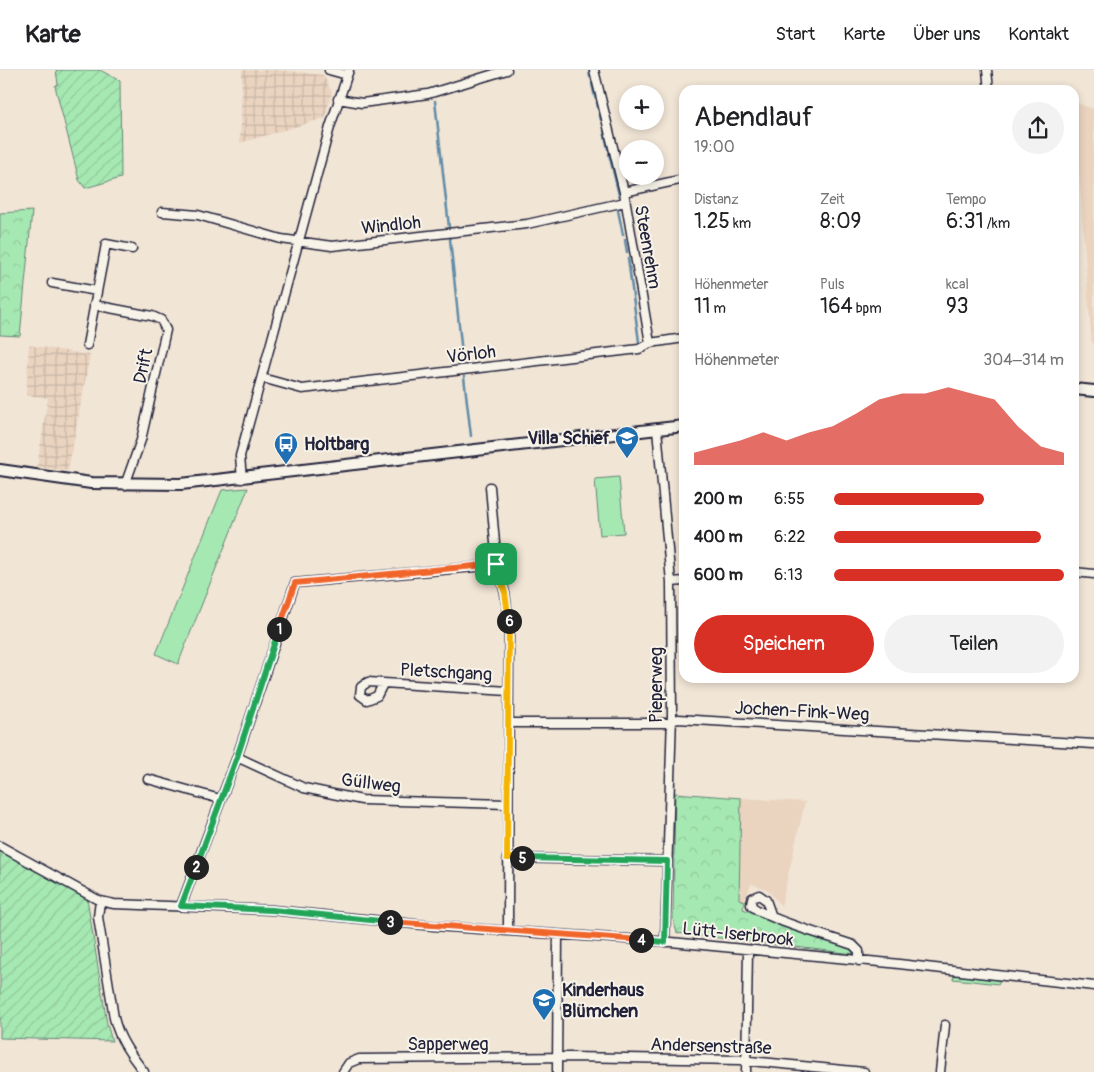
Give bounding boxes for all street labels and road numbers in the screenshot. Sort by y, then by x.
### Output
street label: Steenrehm [629,203,666,291]
street label: Windloh [360,211,422,240]
street label: Vörloh [445,340,497,369]
street label: Drift [129,346,159,386]
street label: Pieperweg [645,647,668,723]
street label: Pletschgang [399,659,493,686]
street label: Jochen-Fink-Weg [734,696,870,727]
street label: Güllweg [340,768,402,799]
street label: Lütt-Iserbrook [681,917,795,952]
street label: Sapperweg [407,1033,489,1056]
street label: Andersenstraße [650,1033,772,1060]

